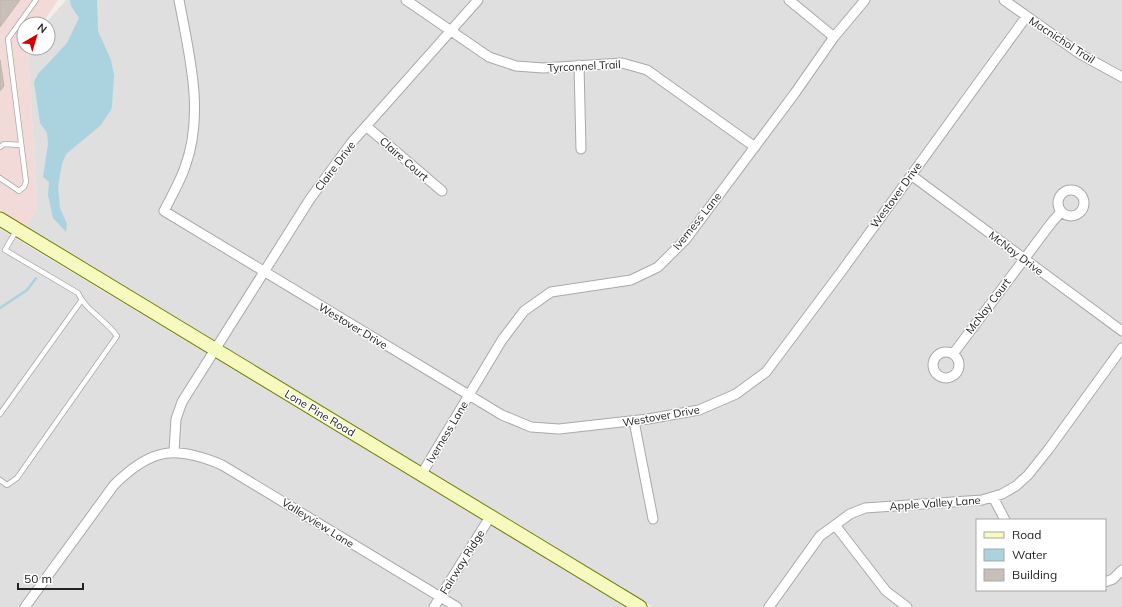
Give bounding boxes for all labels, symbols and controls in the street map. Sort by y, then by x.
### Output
street label: Macnichol Trail [1026,13,1098,67]
north arrow [16,16,56,56]
text: N [35,20,50,36]
street label: Tyrconnel Trail [547,57,621,75]
street label: Claire Court [377,134,431,184]
street label: Claire Drive [312,138,358,194]
street label: Westover Drive [867,159,925,231]
street label: Iverness Lane [670,189,724,253]
street label: McNay Drive [986,228,1046,278]
street label: McNay Court [962,275,1014,337]
street label: Westover Drive [316,300,390,352]
street label: Lone Pine Road [282,387,358,439]
street label: Iverness Lane [423,398,471,466]
street label: Westover Drive [621,402,701,430]
street label: Apple Valley Lane [889,493,981,513]
street label: Valleyview Lane [279,495,357,551]
legend [976,519,1106,591]
street label: Fairway Ridge [437,527,487,597]
text: Road [1012,527,1041,542]
text: Water [1012,547,1048,562]
scale bar [18,565,83,591]
text: Building [1012,567,1057,582]
text: 50 m [24,571,52,586]

